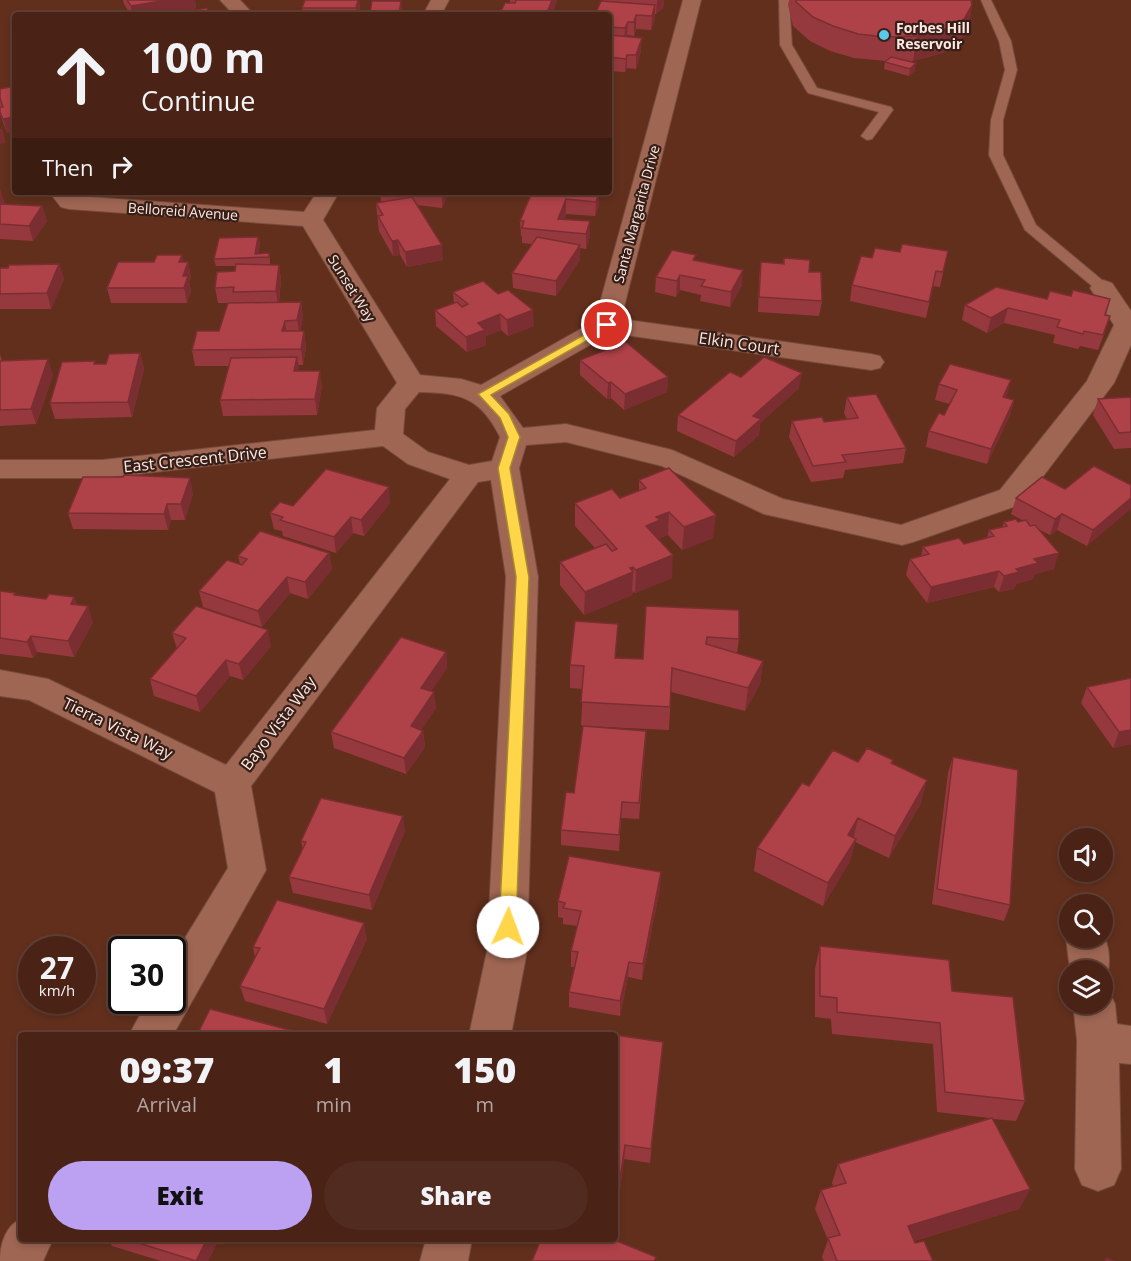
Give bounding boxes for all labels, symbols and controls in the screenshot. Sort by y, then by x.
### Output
place label: Forbes Hill Reservoir [896,18,970,53]
text: 100 m [141,28,265,85]
marker: Forbes Hill Reservoir [877,28,891,42]
icon: ahead [42,36,120,114]
text: Continue [141,82,256,119]
street label: Santa Margarita Drive [608,143,664,285]
icon: right [105,150,138,183]
text: Then [42,152,93,182]
street label: Belloreid Avenue [127,198,239,224]
street label: Sunset Way [324,251,381,326]
pin [581,299,632,350]
icon: arrive [590,308,623,341]
street label: Elkin Court [697,326,781,360]
street label: East Crescent Drive [122,441,268,477]
street label: Bayo Vista Way [235,671,321,775]
street label: Tierra Vista Way [59,692,177,765]
map controls [1059,828,1113,1014]
button: sound [1059,828,1113,882]
button: search [1059,894,1113,948]
position arrow [476,895,540,959]
speed limit sign: 30 [108,936,186,1014]
text: 27 [40,947,74,988]
button: layers [1059,960,1113,1014]
text: km/h [39,980,75,1000]
text: 09:37 [120,1045,214,1094]
text: 1 [323,1045,344,1094]
text: 150 [453,1045,516,1094]
text: Arrival [137,1091,197,1118]
text: min [316,1091,352,1118]
text: m [476,1091,494,1118]
button: Exit [48,1161,312,1230]
button: Share [324,1161,588,1230]

